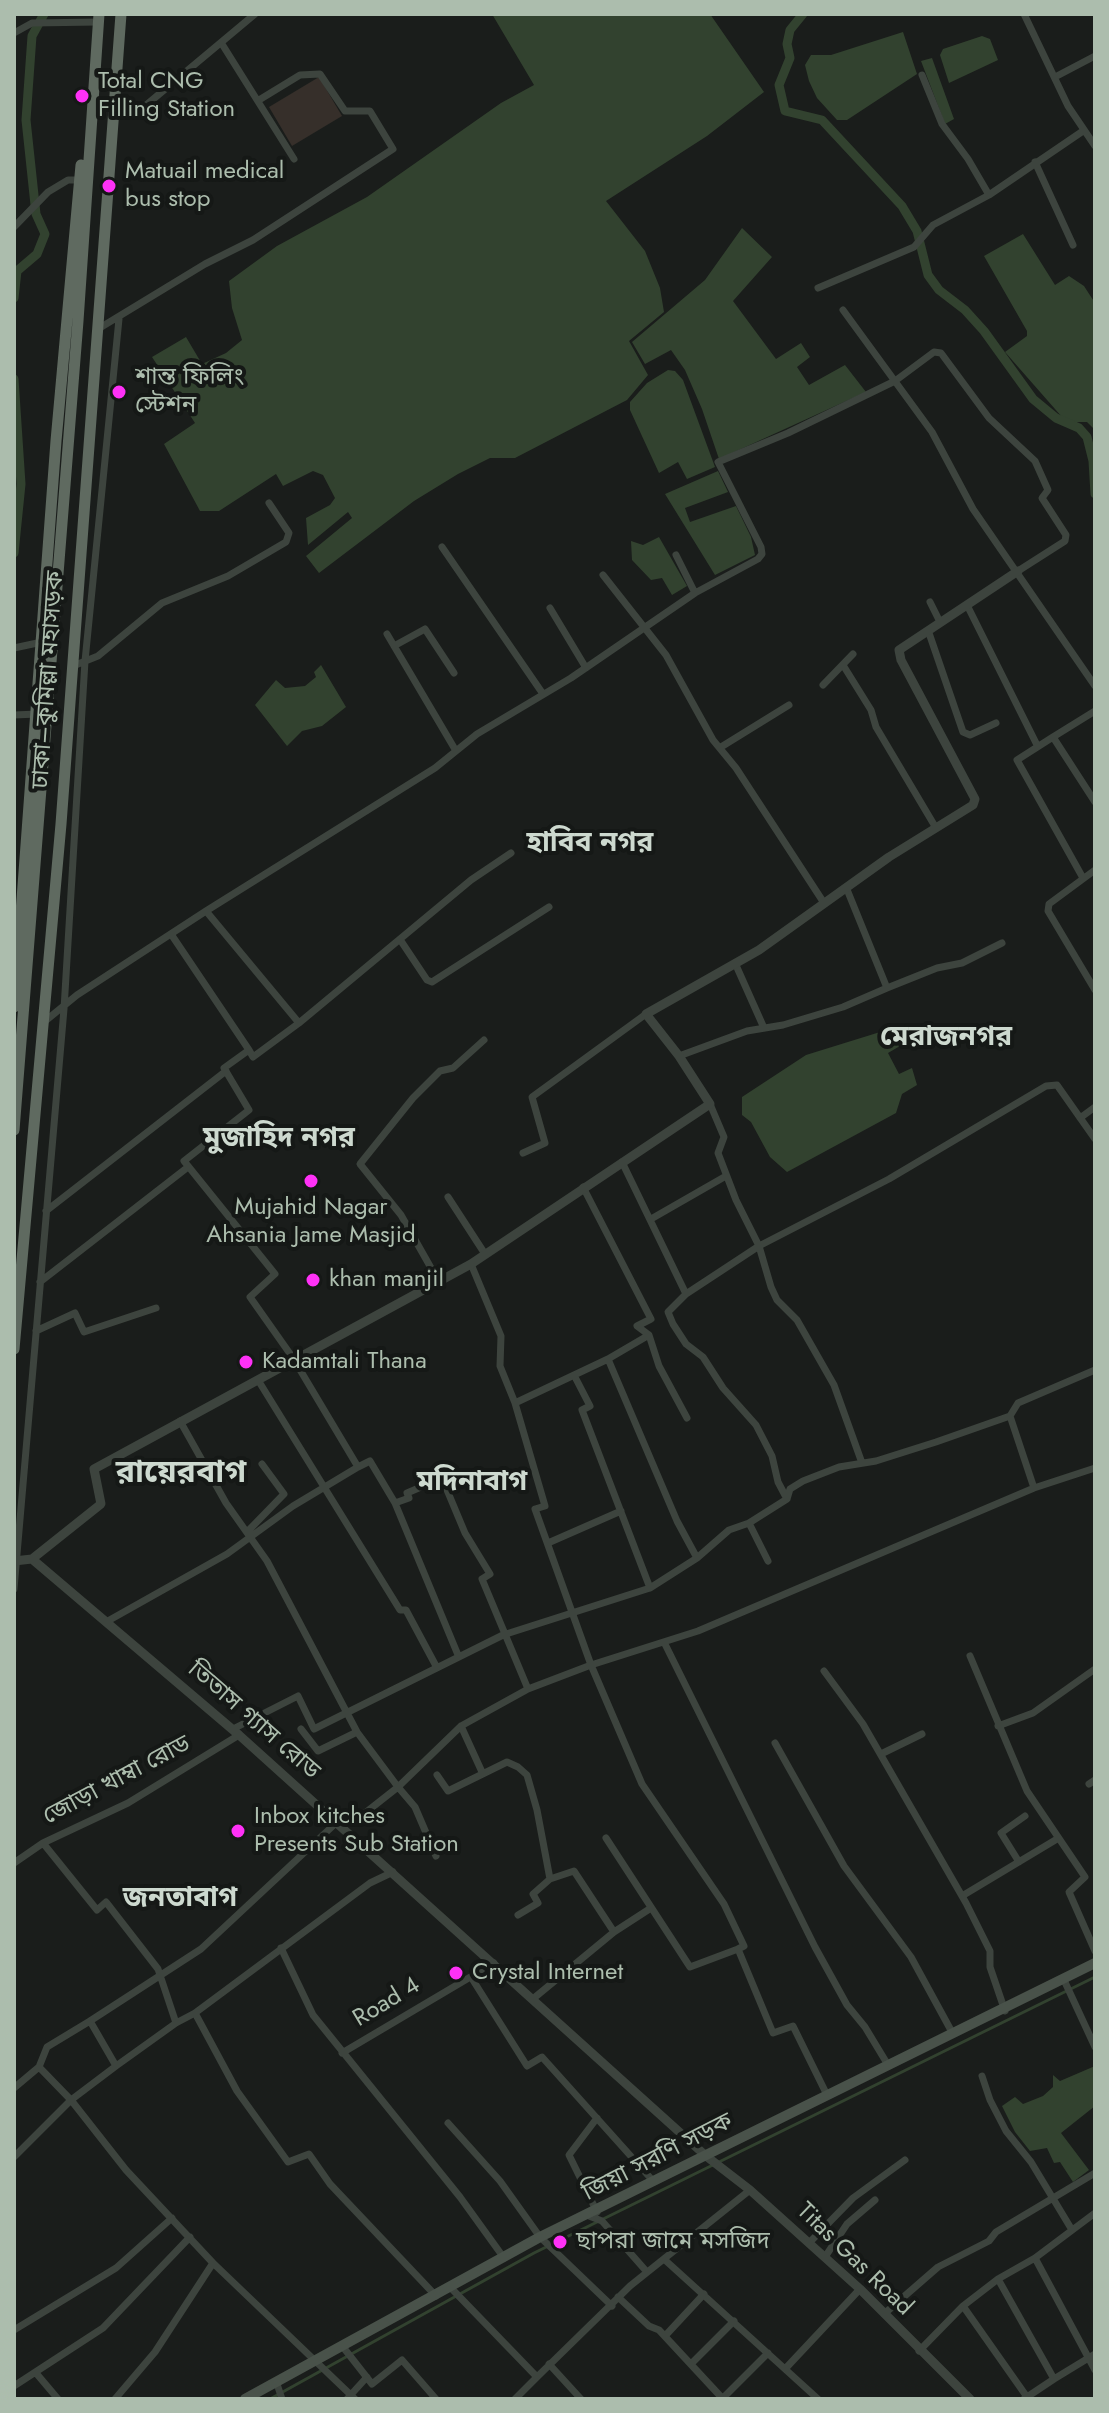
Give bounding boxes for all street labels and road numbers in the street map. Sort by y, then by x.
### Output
street label: ঢাকা–কুমিল্লা মহাসড়ক [27,570,71,790]
street label: তিতাস গ্যাস রোড [181,1656,325,1786]
street label: জোড়া খাম্বা রোড [38,1730,196,1832]
street label: Road 4 [348,1972,426,2034]
street label: জিয়া সরণি সড়ক [578,2108,738,2208]
street label: Titas Gas Road [790,2197,918,2323]

